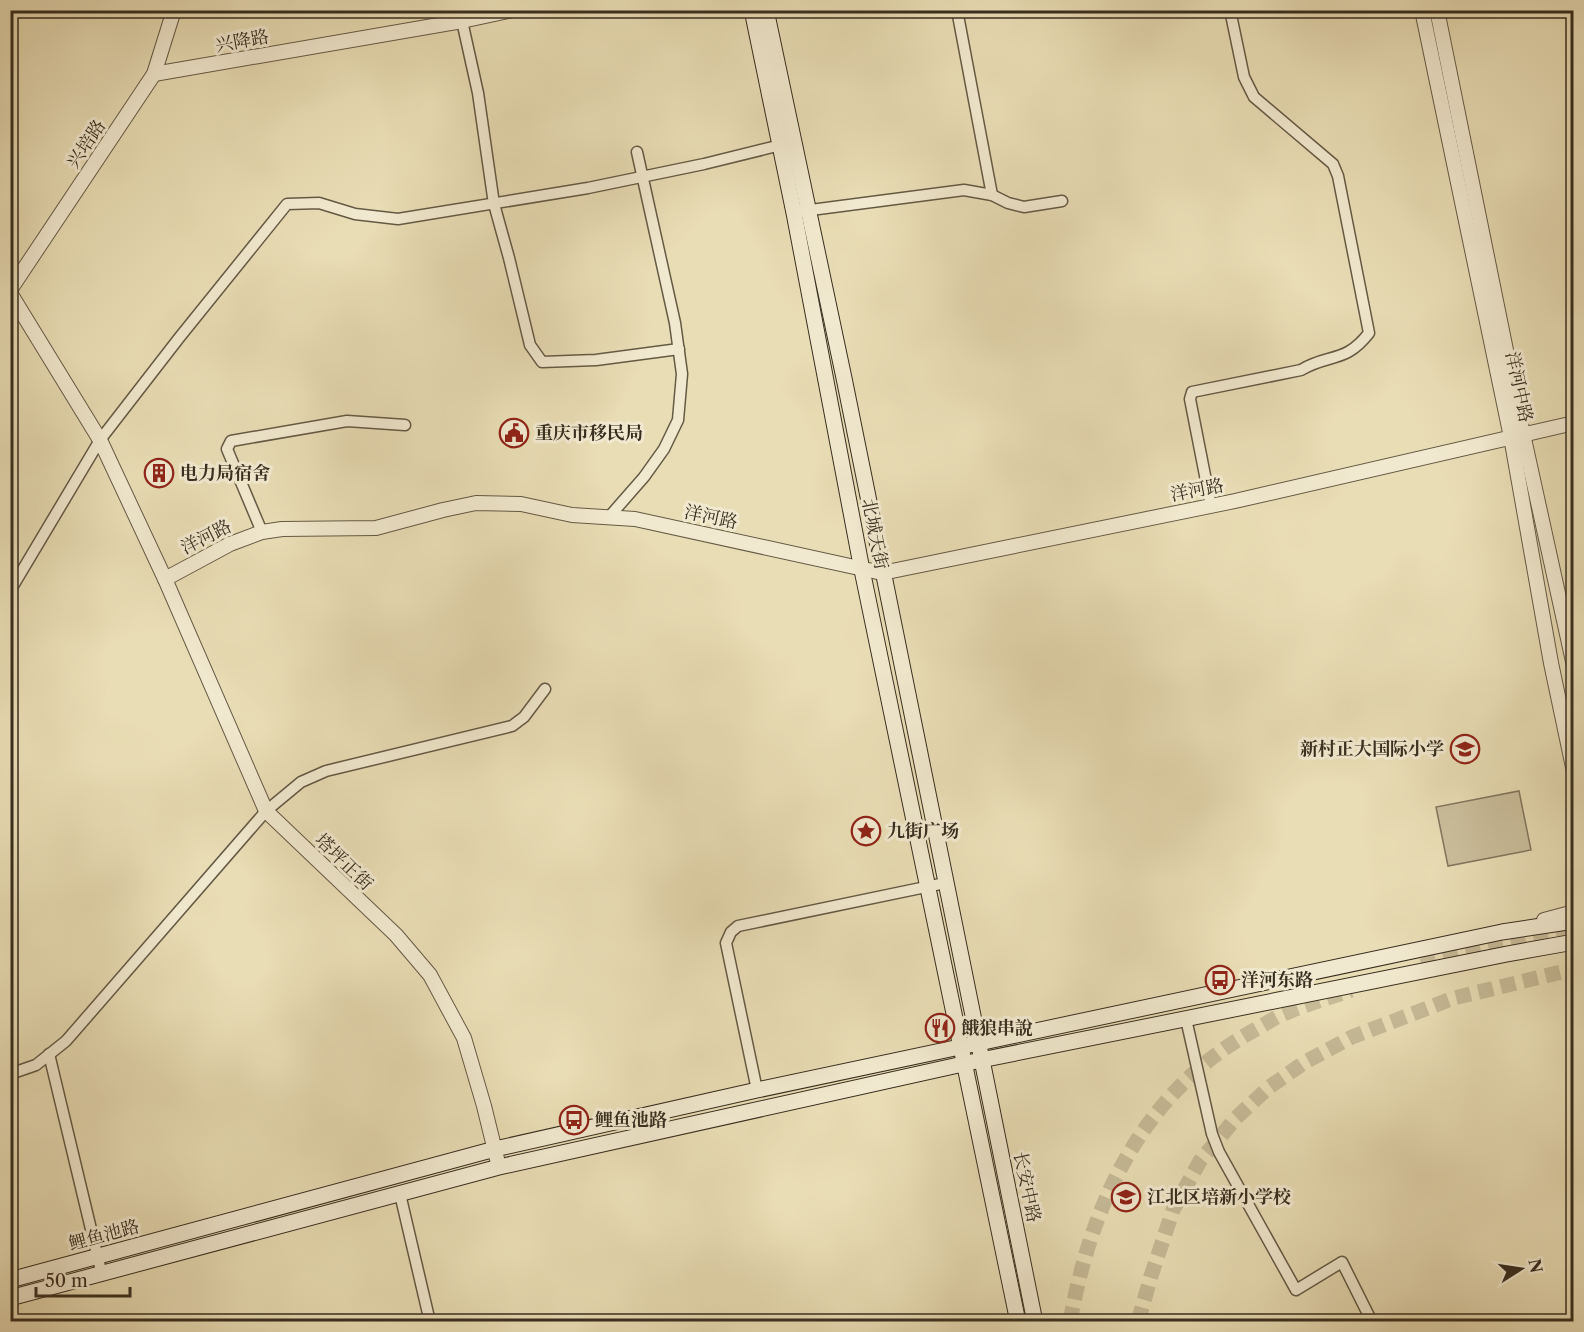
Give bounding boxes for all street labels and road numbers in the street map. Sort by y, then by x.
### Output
street label: 兴降路 [214,25,270,57]
street label: 兴培路 [62,115,110,173]
street label: 洋河中路 [1501,349,1537,425]
street label: 洋河路 [1168,474,1226,506]
street label: 北城天街 [857,497,893,571]
street label: 洋河路 [682,501,740,533]
street label: 洋河路 [177,515,235,559]
street label: 塔坪正街 [310,829,378,895]
street label: 长安中路 [1009,1149,1045,1225]
street label: 鲤鱼池路 [66,1215,142,1255]

